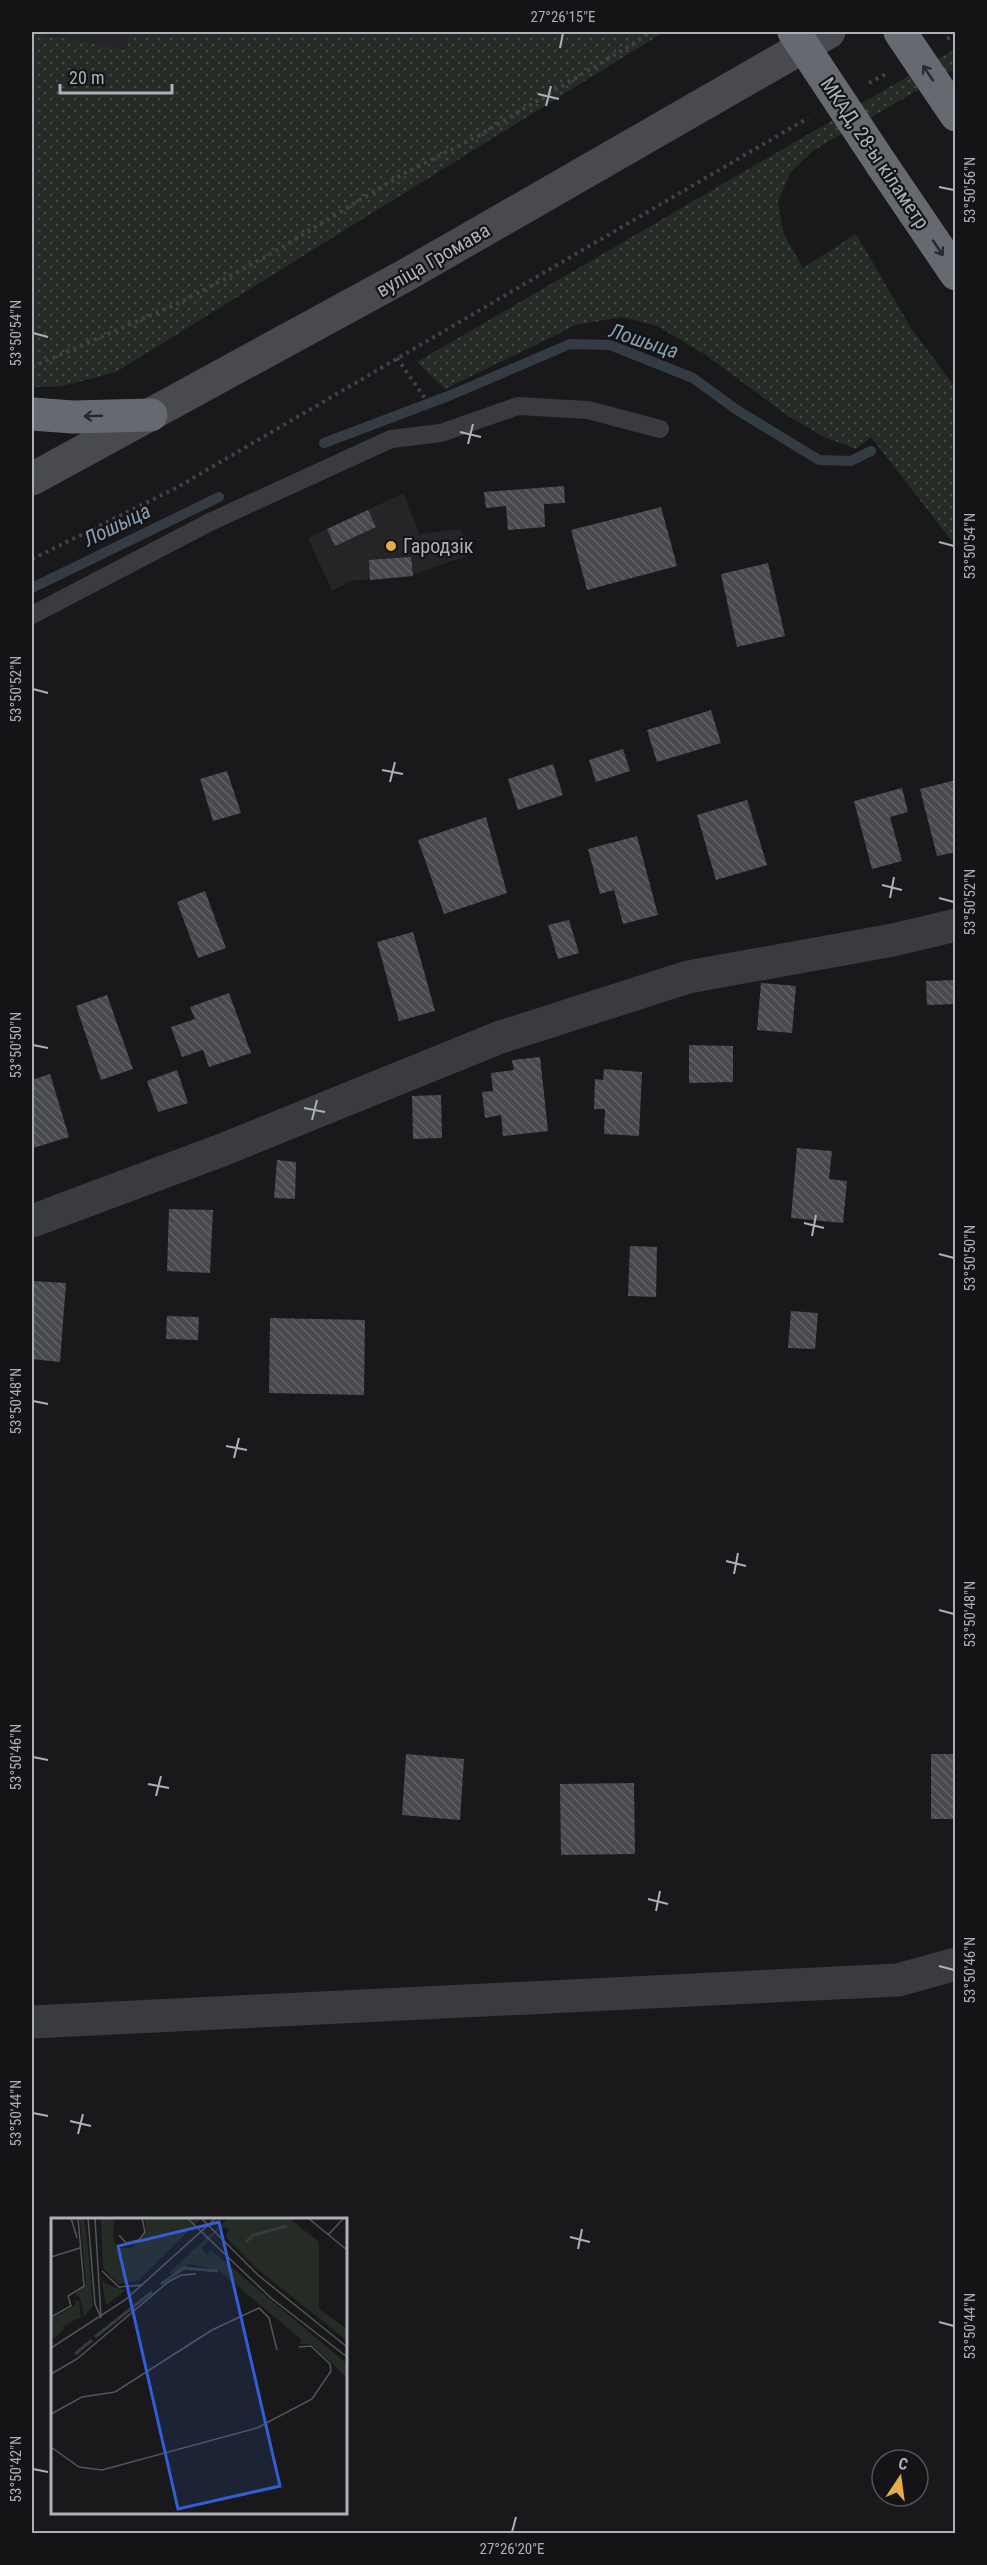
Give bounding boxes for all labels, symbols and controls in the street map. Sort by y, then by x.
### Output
text: 27°26'15"E [531,8,595,26]
scale bar [60,57,172,95]
one-way arrow [922,65,934,82]
text: 20 m [69,67,104,88]
street label: МКАД, 28-ы кіламетр [816,73,934,233]
text: 53°50'56"N [961,157,979,223]
street label: вуліца Громава [372,218,494,302]
one-way arrow [932,240,944,256]
text: 53°50'54"N [7,300,25,366]
water label: Лошыца [605,318,682,363]
one-way arrow [83,411,103,422]
water label: Лошыца [79,499,154,552]
text: 53°50'54"N [961,513,979,579]
place label: Гародзік [403,534,474,558]
marker: Гародзік [384,539,398,553]
text: 53°50'52"N [7,656,25,722]
text: 53°50'52"N [961,869,979,935]
text: 53°50'50"N [7,1012,25,1078]
text: 53°50'50"N [961,1225,979,1291]
text: 53°50'48"N [7,1368,25,1434]
text: 53°50'48"N [961,1581,979,1647]
text: 53°50'46"N [7,1724,25,1790]
text: 53°50'46"N [961,1937,979,2003]
text: 53°50'44"N [7,2080,25,2146]
inset map [51,2218,346,2514]
text: 53°50'44"N [961,2293,979,2359]
text: 53°50'42"N [7,2436,25,2502]
north arrow [870,2448,930,2508]
text: С [897,2454,910,2474]
text: 27°26'20"E [480,2540,544,2558]

